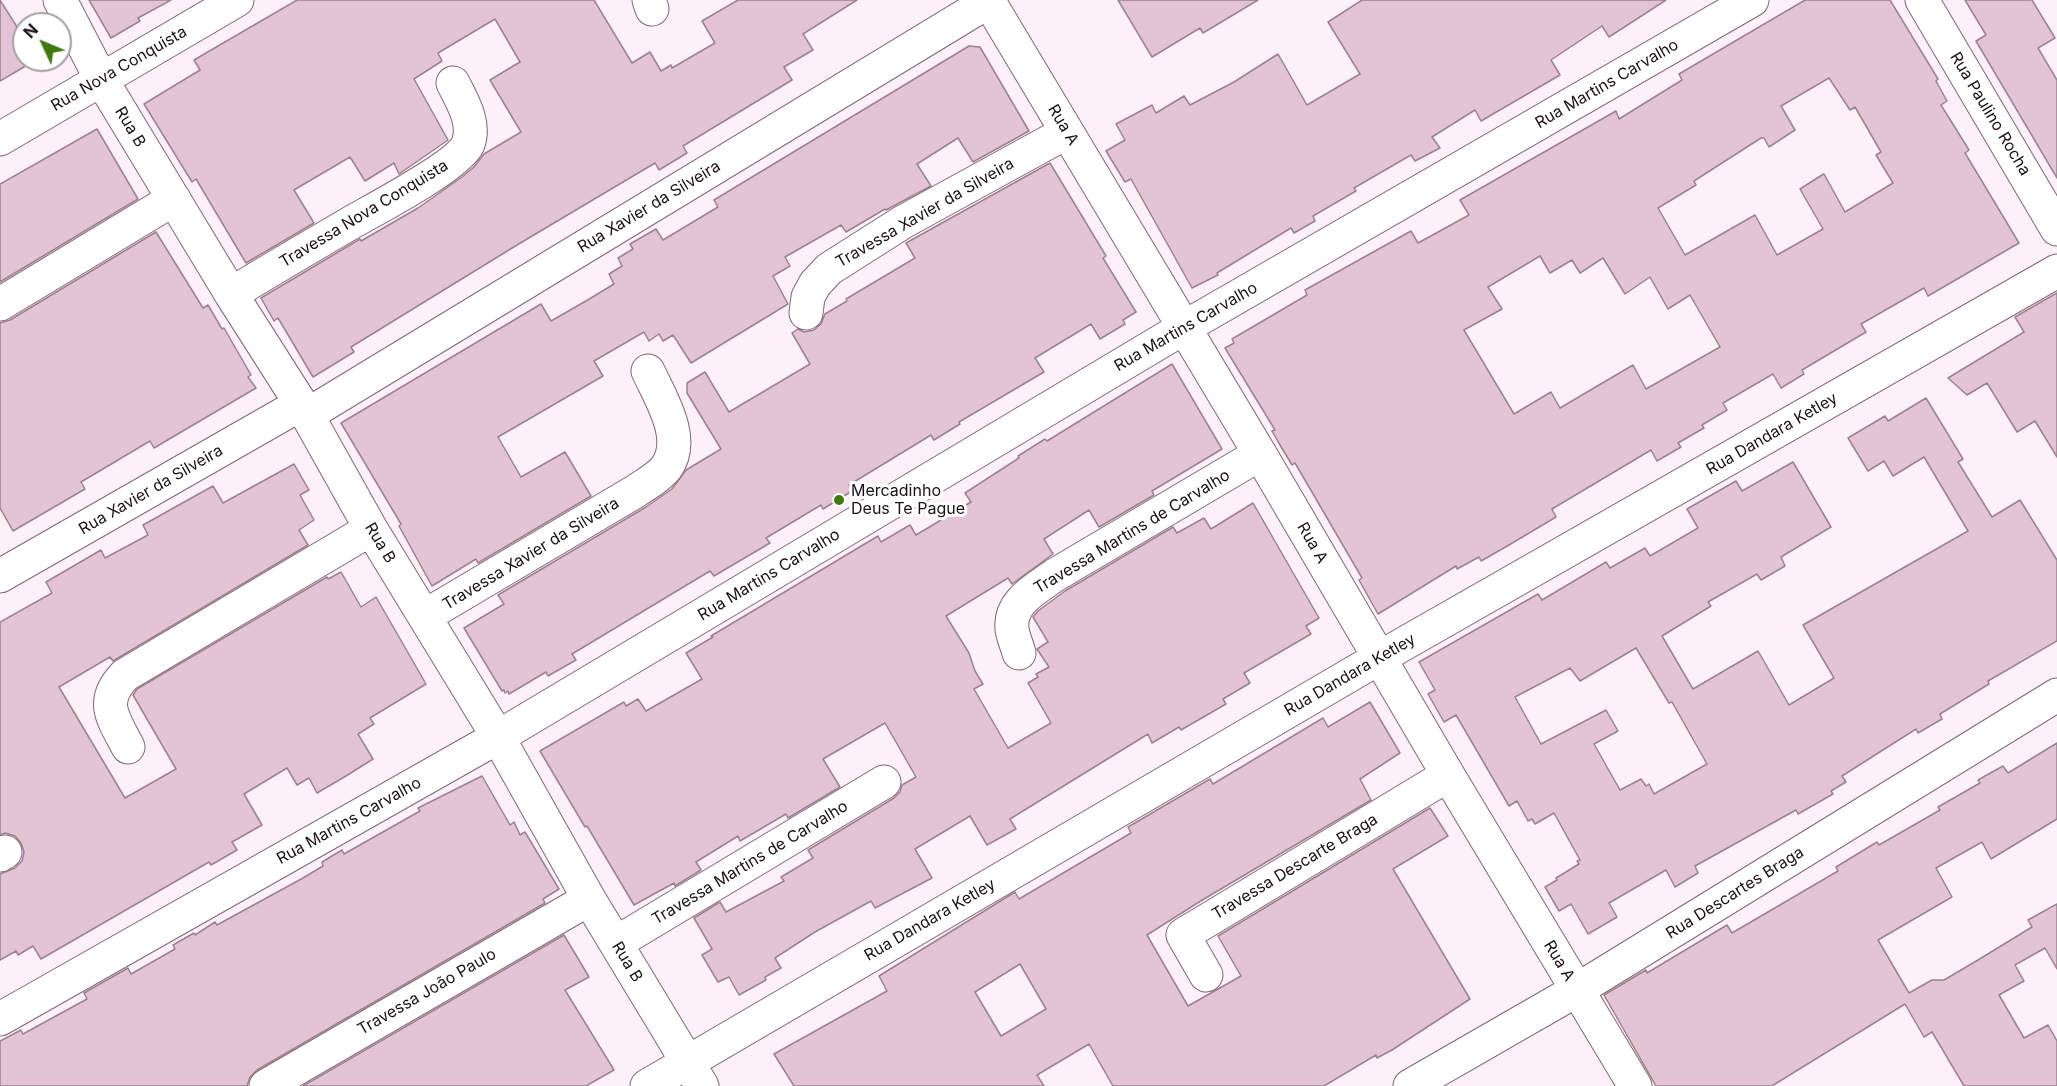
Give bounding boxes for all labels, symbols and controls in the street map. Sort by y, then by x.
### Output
north arrow [12,12,72,72]
text: N [19,20,42,42]
street label: Rua Nova Conquista [48,22,190,116]
street label: Rua Martins Carvalho [1532,35,1682,133]
street label: Rua Paulino Rocha [1946,49,2034,179]
street label: Rua A [1043,101,1083,149]
street label: Rua B [111,103,149,151]
street label: Travessa Xavier da Silveira [833,154,1017,272]
street label: Travessa Nova Conquista [276,156,452,272]
street label: Rua Xavier da Silveira [574,157,724,257]
street label: Rua Martins Carvalho [1111,278,1261,376]
street label: Rua Dandara Ketley [1703,389,1841,479]
street label: Rua Xavier da Silveira [76,441,226,539]
street label: Travessa Martins de Carvalho [1031,466,1233,598]
place label: Mercadinho Deus Te Pague [851,481,965,519]
marker: Mercadinho Deus Te Pague [832,493,846,507]
street label: Travessa Xavier da Silveira [439,494,623,614]
street label: Rua B [361,519,399,567]
street label: Rua A [1293,519,1331,567]
street label: Rua Martins Carvalho [695,525,843,625]
street label: Rua Dandara Ketley [1281,630,1419,720]
street label: Rua Martins Carvalho [273,773,425,869]
street label: Travessa Martins de Carvalho [649,797,851,929]
street label: Travessa Descarte Braga [1209,810,1381,924]
street label: Rua Descartes Braga [1663,843,1807,943]
street label: Rua Dandara Ketley [861,875,999,965]
street label: Rua A [1539,937,1579,985]
street label: Rua B [608,938,646,986]
street label: Travessa João Paulo [354,945,500,1039]

